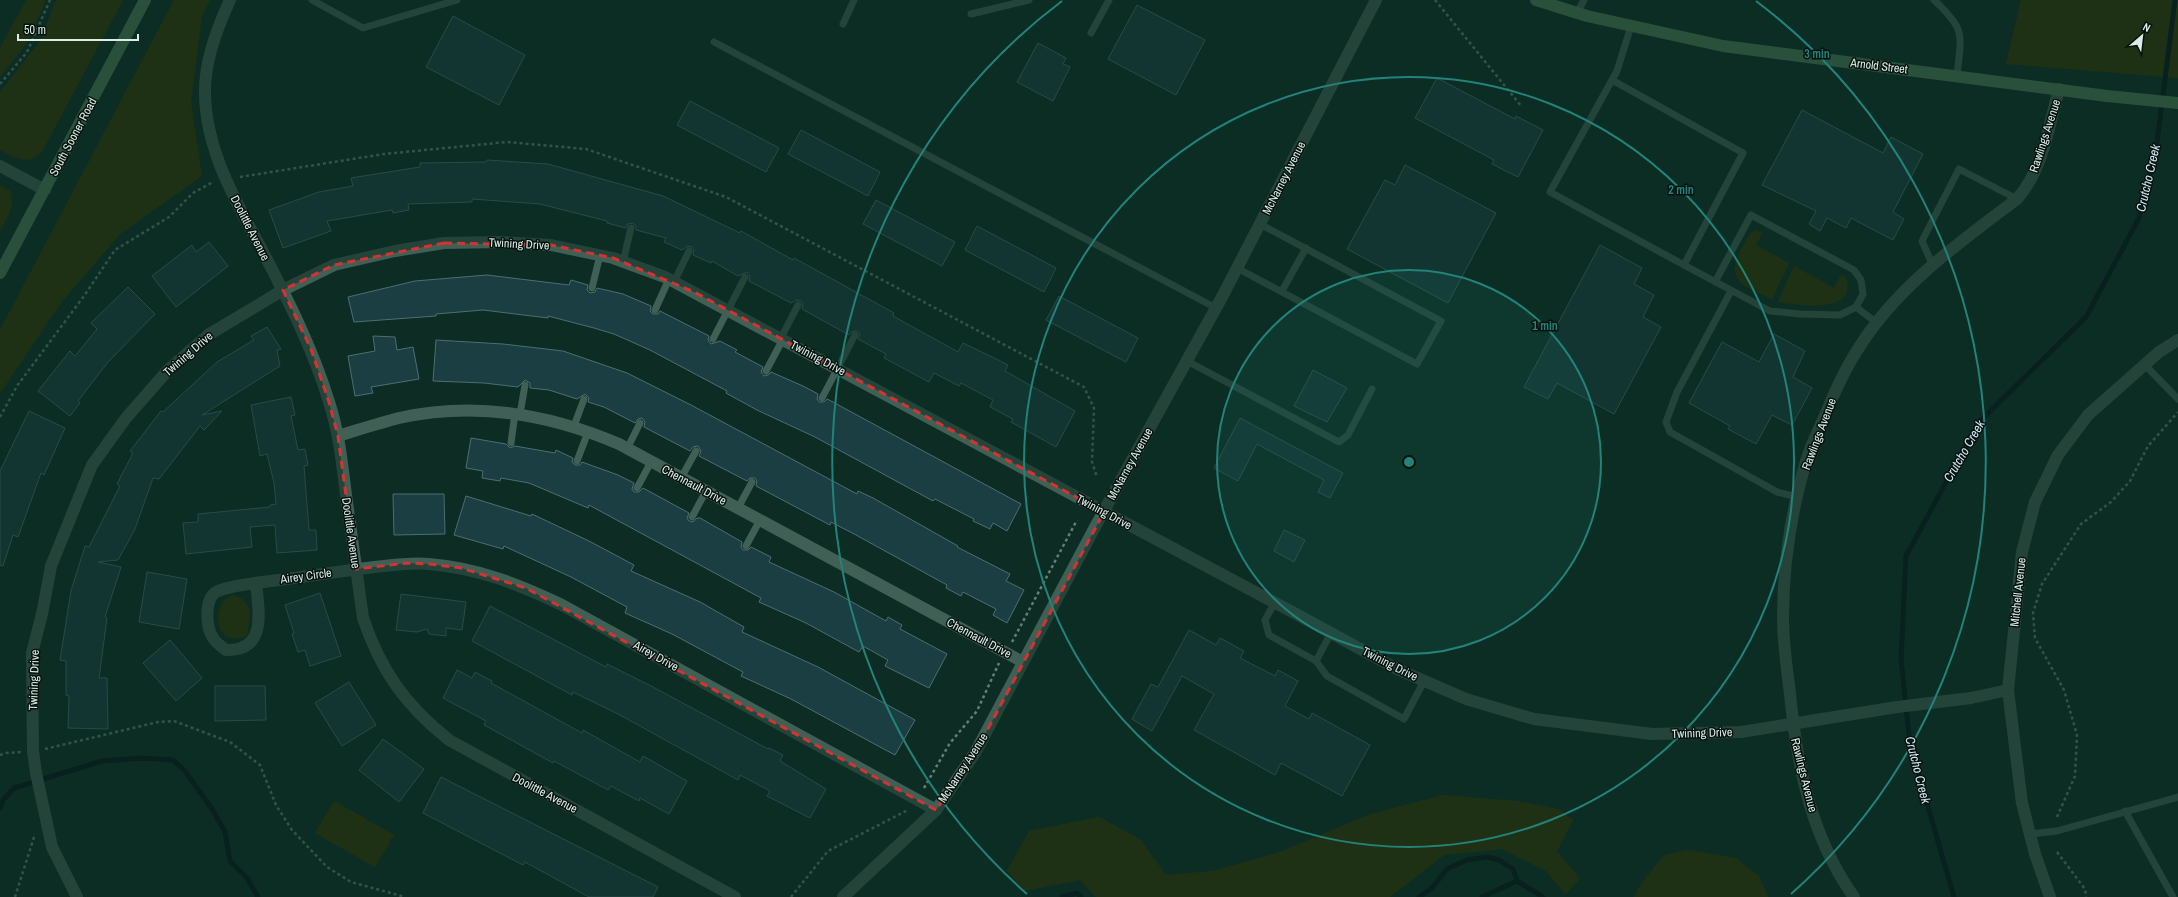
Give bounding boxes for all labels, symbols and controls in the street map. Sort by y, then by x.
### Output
scale bar [18,16,138,42]
north arrow [2122,16,2162,56]
text: N [2141,19,2153,35]
text: 50 m [24,22,46,38]
text: 3 min [1804,46,1830,62]
street label: Arnold Street [1849,54,1909,77]
street label: South Sooner Road [46,95,100,179]
street label: Rawlings Avenue [2026,97,2064,175]
street label: McNarney Avenue [1259,139,1309,217]
water label: Crutcho Creek [2132,142,2164,213]
text: 2 min [1668,182,1694,198]
street label: Doolittle Avenue [227,193,273,263]
street label: Twining Drive [488,234,550,254]
text: 1 min [1532,318,1558,334]
street label: Twining Drive [160,328,216,380]
street label: Twining Drive [787,337,849,379]
street label: Rawlings Avenue [1798,396,1840,472]
water label: Crutcho Creek [1939,416,1989,485]
street label: McNarney Avenue [1104,425,1156,503]
centre of rings [1402,455,1416,469]
street label: Chennault Drive [659,461,729,509]
street label: Twining Drive [1073,491,1135,533]
street label: Doolittle Avenue [338,496,364,570]
street label: Mitchell Avenue [2006,557,2030,627]
street label: Airey Circle [278,565,333,588]
street label: Chennault Drive [944,614,1014,662]
street label: Airey Drive [630,637,681,675]
street label: Twining Drive [1359,643,1421,685]
street label: Twining Drive [25,649,43,711]
street label: Twining Drive [1671,724,1733,742]
street label: McNarney Avenue [934,730,992,806]
water label: Crutcho Creek [1901,735,1935,806]
street label: Rawlings Avenue [1787,736,1821,814]
street label: Doolittle Avenue [510,769,580,817]

